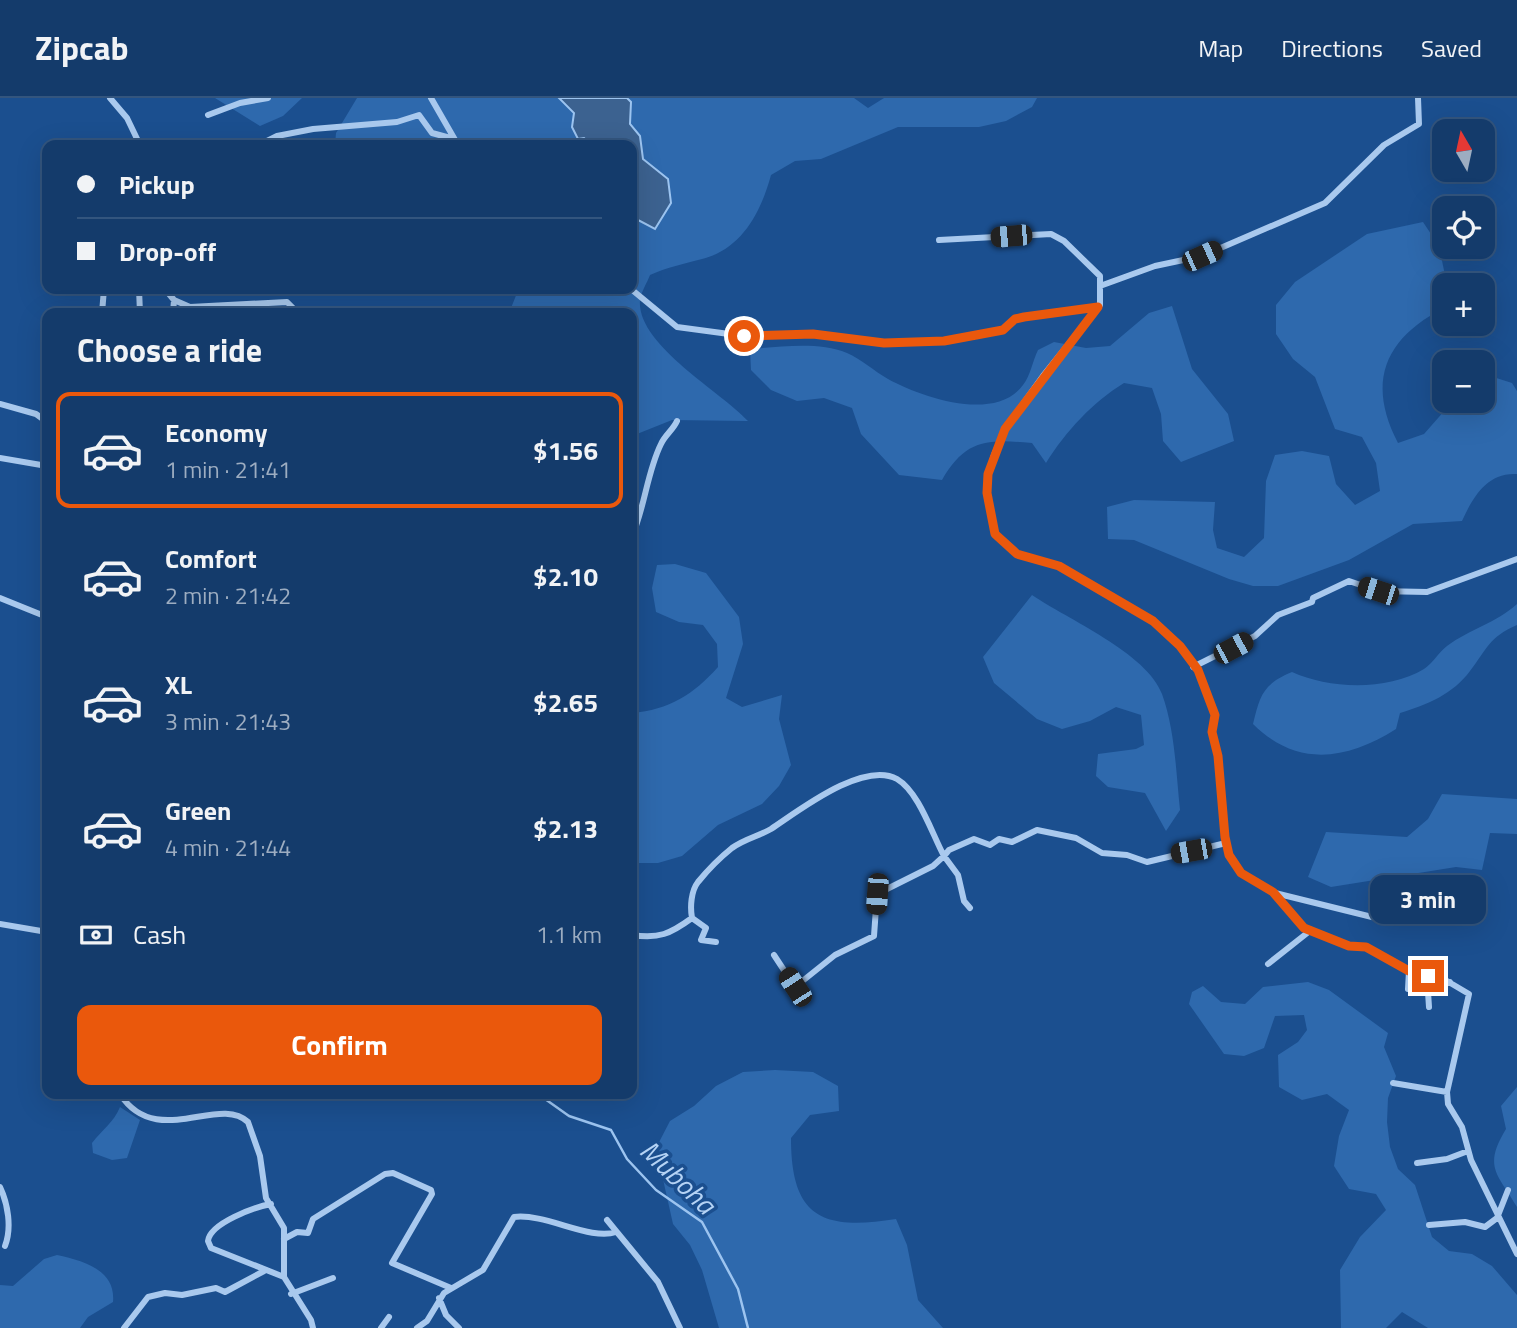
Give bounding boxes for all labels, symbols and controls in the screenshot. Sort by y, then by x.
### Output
text: Zipcab [35,23,129,73]
text: Map [1198,30,1243,66]
text: Directions [1281,30,1383,66]
text: Saved [1421,30,1482,66]
north arrow [1432,119,1494,182]
map controls [1432,119,1495,413]
text: Pickup [119,165,195,204]
button: locate [1432,196,1495,259]
car [990,224,1033,248]
text: Drop-off [119,232,216,271]
car [1179,238,1226,274]
button: + [1432,273,1495,336]
route start [728,320,760,352]
text: Choose a ride [77,326,262,374]
button: − [1432,350,1495,413]
text: Economy [165,413,267,452]
icon: car [81,419,144,482]
text: $1.56 [533,431,598,470]
text: 1 min · 21:41 [165,452,291,487]
text: Comfort [165,539,257,578]
icon: car [81,545,144,608]
text: $2.10 [533,557,598,596]
car [1355,575,1402,607]
text: 2 min · 21:42 [165,578,291,613]
car [1210,629,1257,667]
text: XL [165,665,192,704]
icon: car [81,671,144,734]
text: $2.65 [533,683,598,722]
text: 3 min · 21:43 [165,704,291,739]
text: Green [165,791,231,830]
icon: car [81,797,144,860]
text: $2.13 [533,809,598,848]
text: 4 min · 21:44 [165,830,291,865]
car [1169,837,1214,865]
car [866,872,889,916]
callout: 3 min [1370,874,1486,924]
text: 3 min [1400,882,1456,917]
text: Cash [133,915,186,954]
icon: cash [77,916,115,954]
text: 1.1 km [536,917,602,952]
route end [1412,960,1444,992]
car [775,964,816,1010]
button: Confirm [77,1005,602,1085]
water label: Muboha [630,1129,728,1225]

